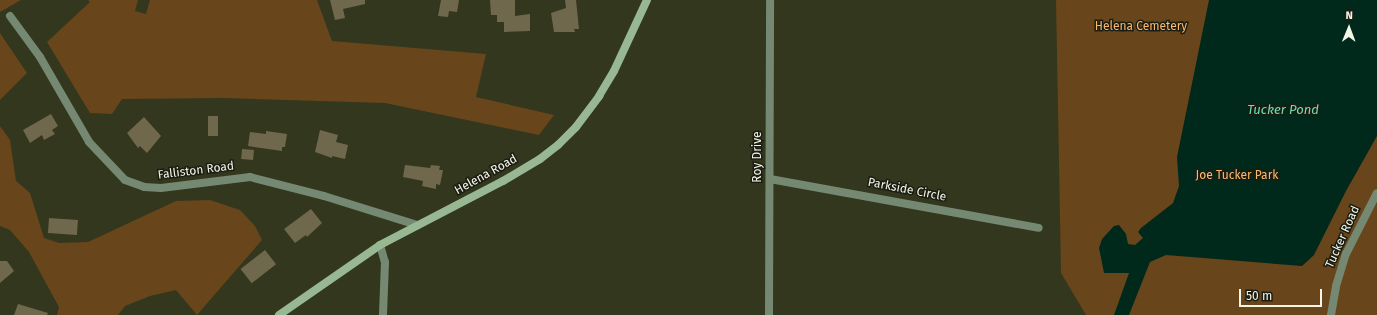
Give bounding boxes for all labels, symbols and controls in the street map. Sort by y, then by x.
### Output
north arrow [1329,8,1369,48]
text: N [1345,9,1353,22]
park label: Helena Cemetery [1095,20,1187,34]
water label: Tucker Pond [1247,102,1319,118]
street label: Roy Drive [751,131,765,183]
street label: Helena Road [452,152,520,198]
street label: Falliston Road [157,159,235,183]
park label: Joe Tucker Park [1196,169,1278,183]
street label: Parkside Circle [867,175,947,205]
street label: Tucker Road [1323,204,1363,270]
scale bar [1241,281,1324,307]
text: 50 m [1246,289,1272,303]

